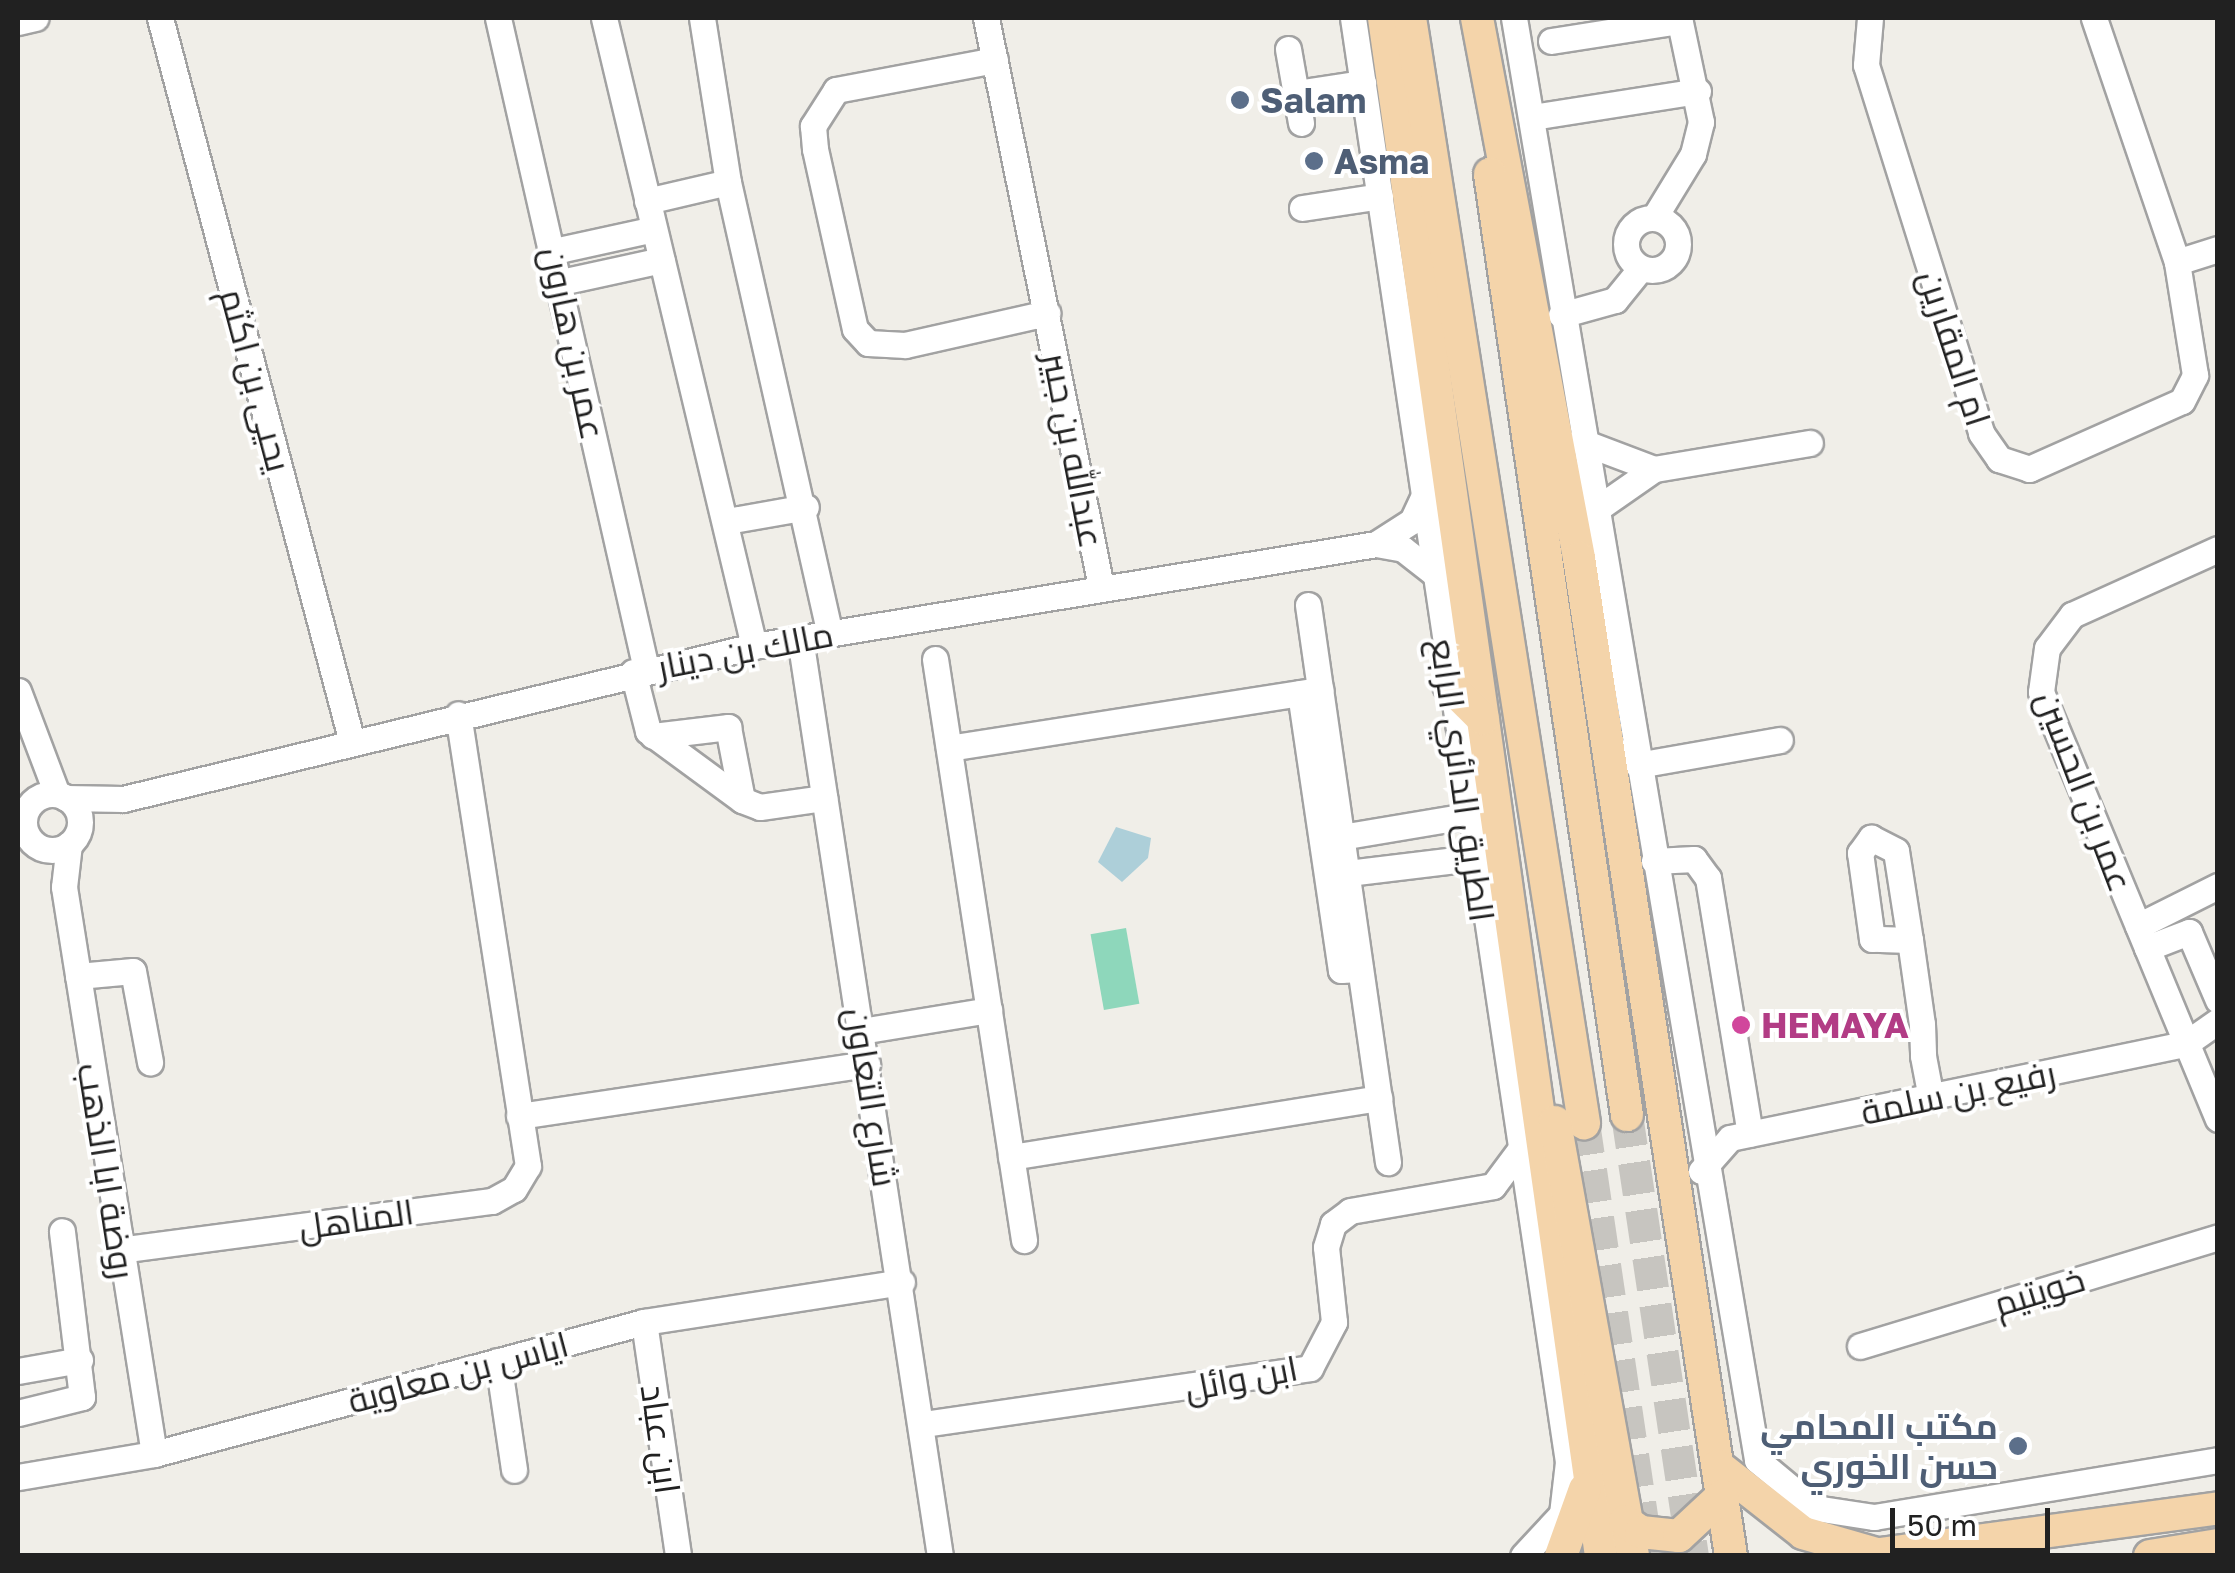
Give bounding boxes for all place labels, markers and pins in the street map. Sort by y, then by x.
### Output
place label: Salam [1260,79,1366,121]
marker: Salam [1229,89,1251,111]
place label: Asma [1334,140,1429,182]
marker: Asma [1303,150,1325,172]
place label: HEMAYA [1761,1004,1909,1046]
marker: HEMAYA [1730,1014,1752,1036]
place label: مكتب المحامي حسن الخوري [1760,1405,1998,1487]
marker: مكتب المحامي حسن الخوري [2007,1435,2029,1457]

